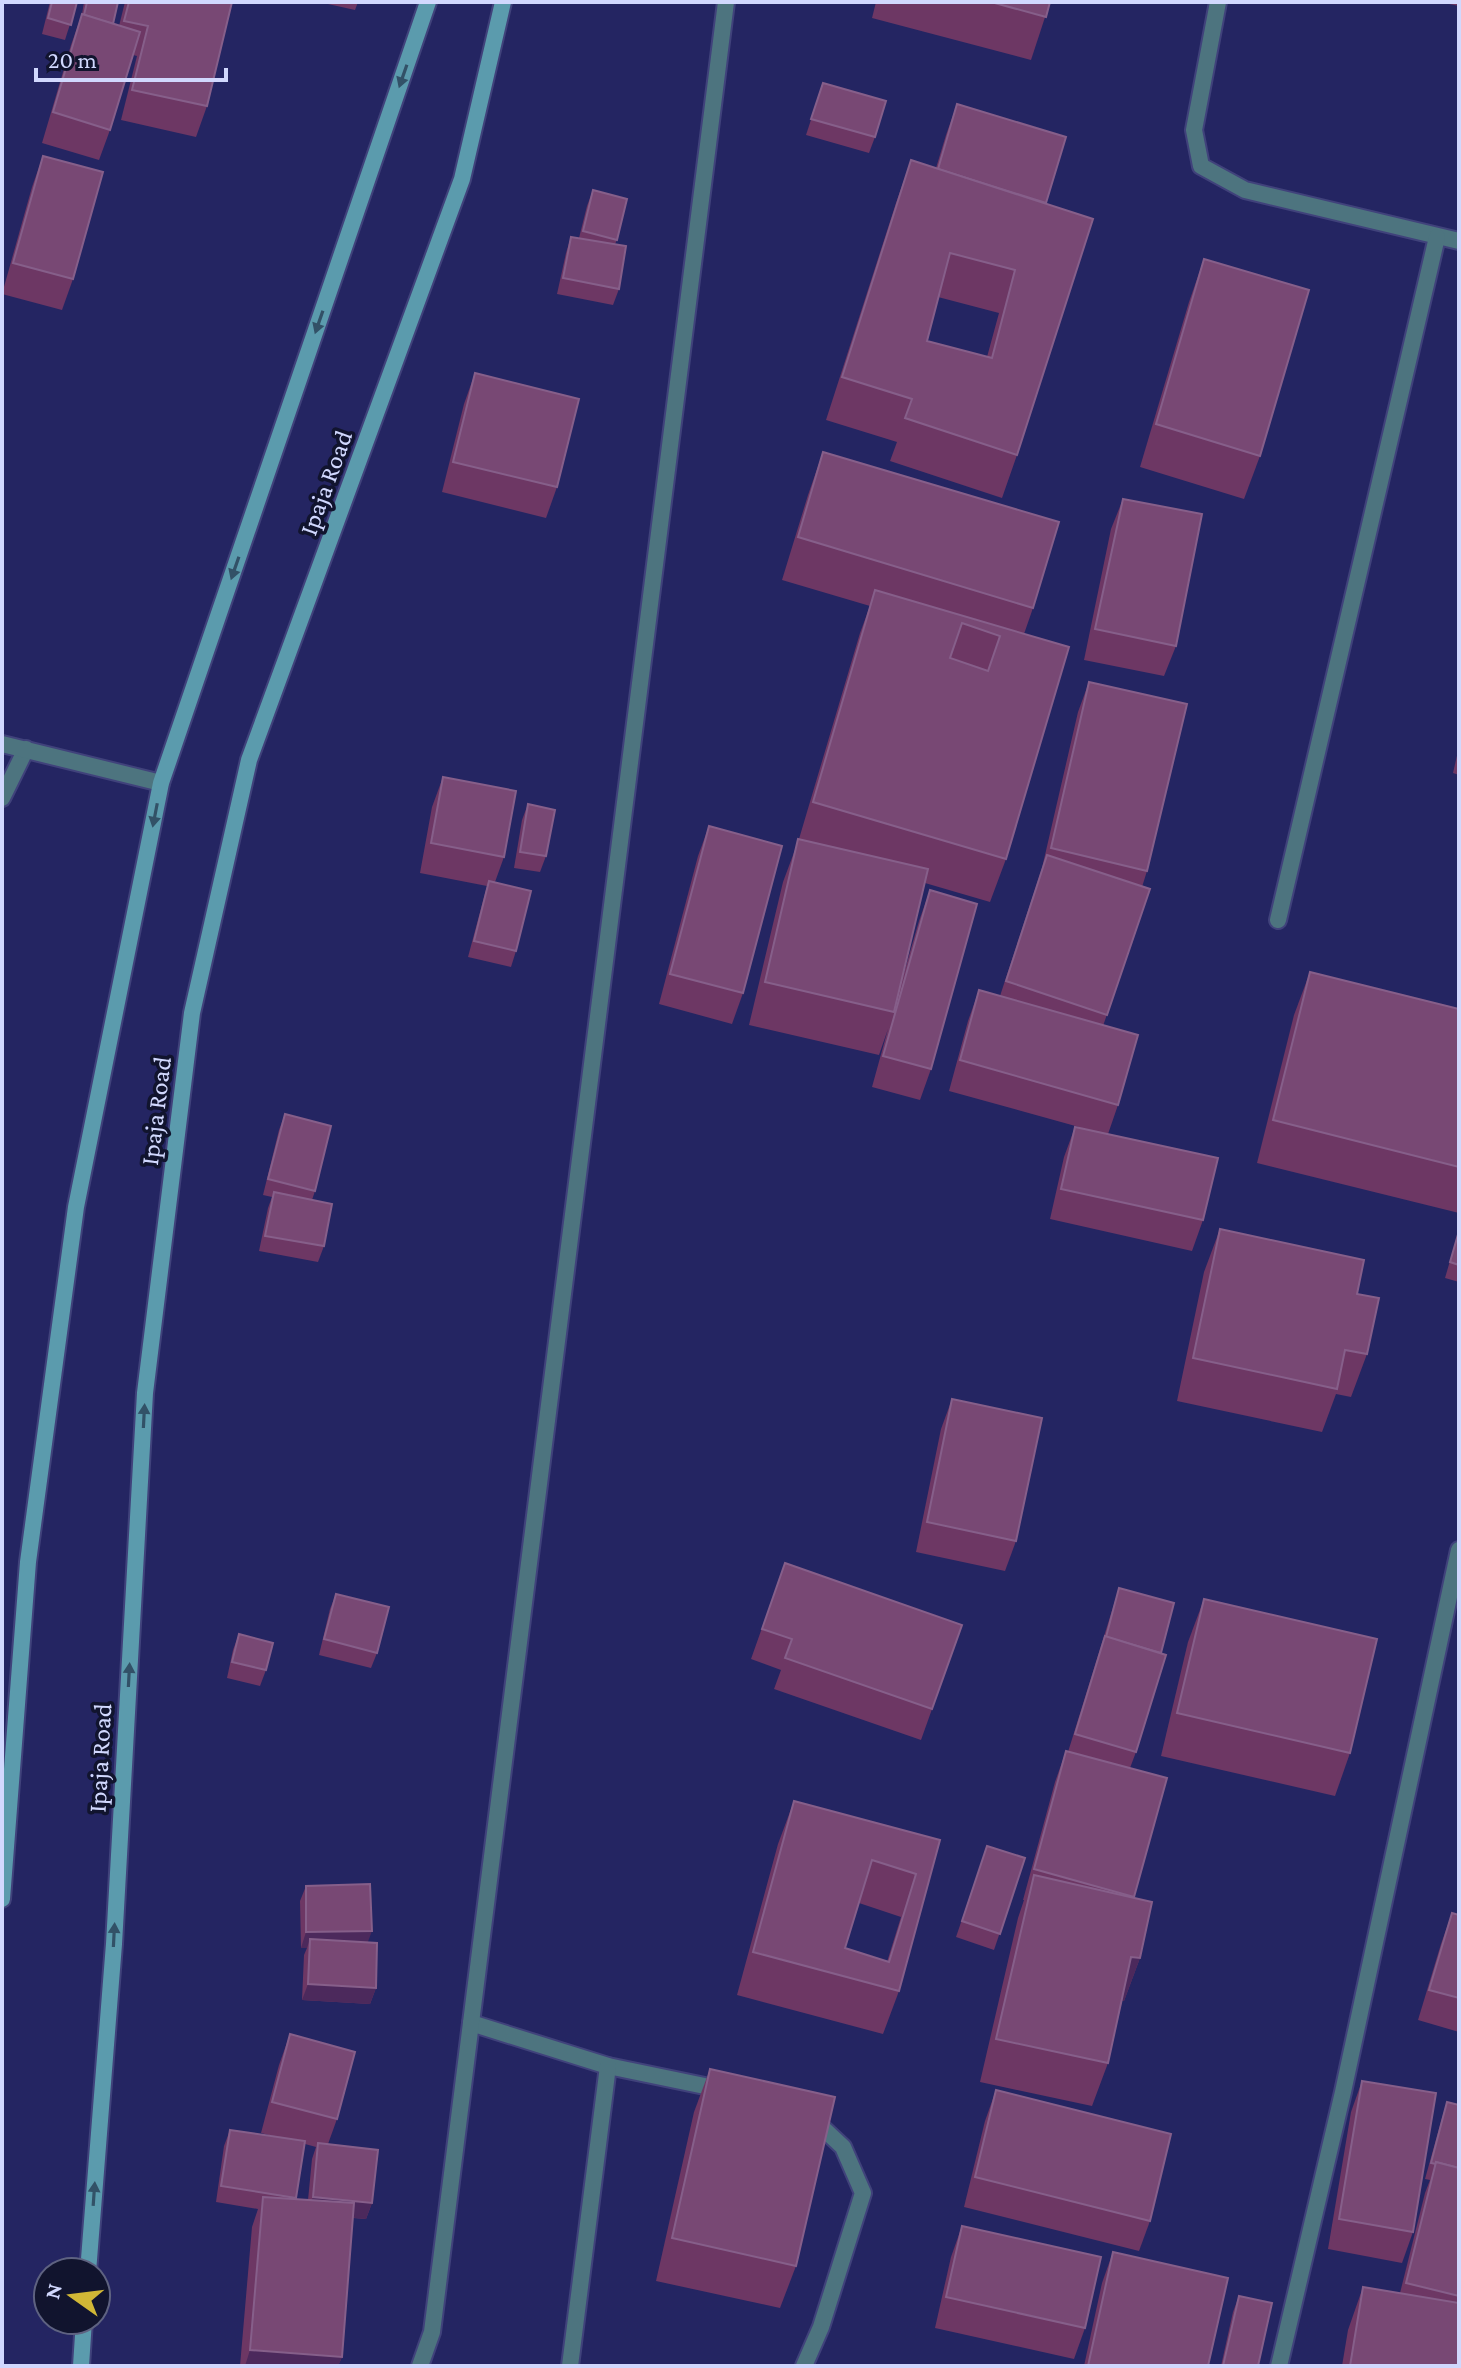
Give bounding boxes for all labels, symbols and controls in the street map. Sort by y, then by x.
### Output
scale bar [36,32,226,82]
text: 20 m [48,46,97,73]
one-way arrow [397,64,409,88]
one-way arrow [313,310,325,334]
street label: Ipaja Road [294,426,358,539]
one-way arrow [228,556,240,580]
one-way arrow [148,803,160,828]
street label: Ipaja Road [135,1055,177,1167]
one-way arrow [138,1403,151,1428]
one-way arrow [123,1662,136,1687]
street label: Ipaja Road [83,1702,117,1813]
one-way arrow [108,1922,121,1947]
one-way arrow [88,2181,101,2206]
north arrow [32,2256,112,2336]
text: N [39,2281,67,2302]

